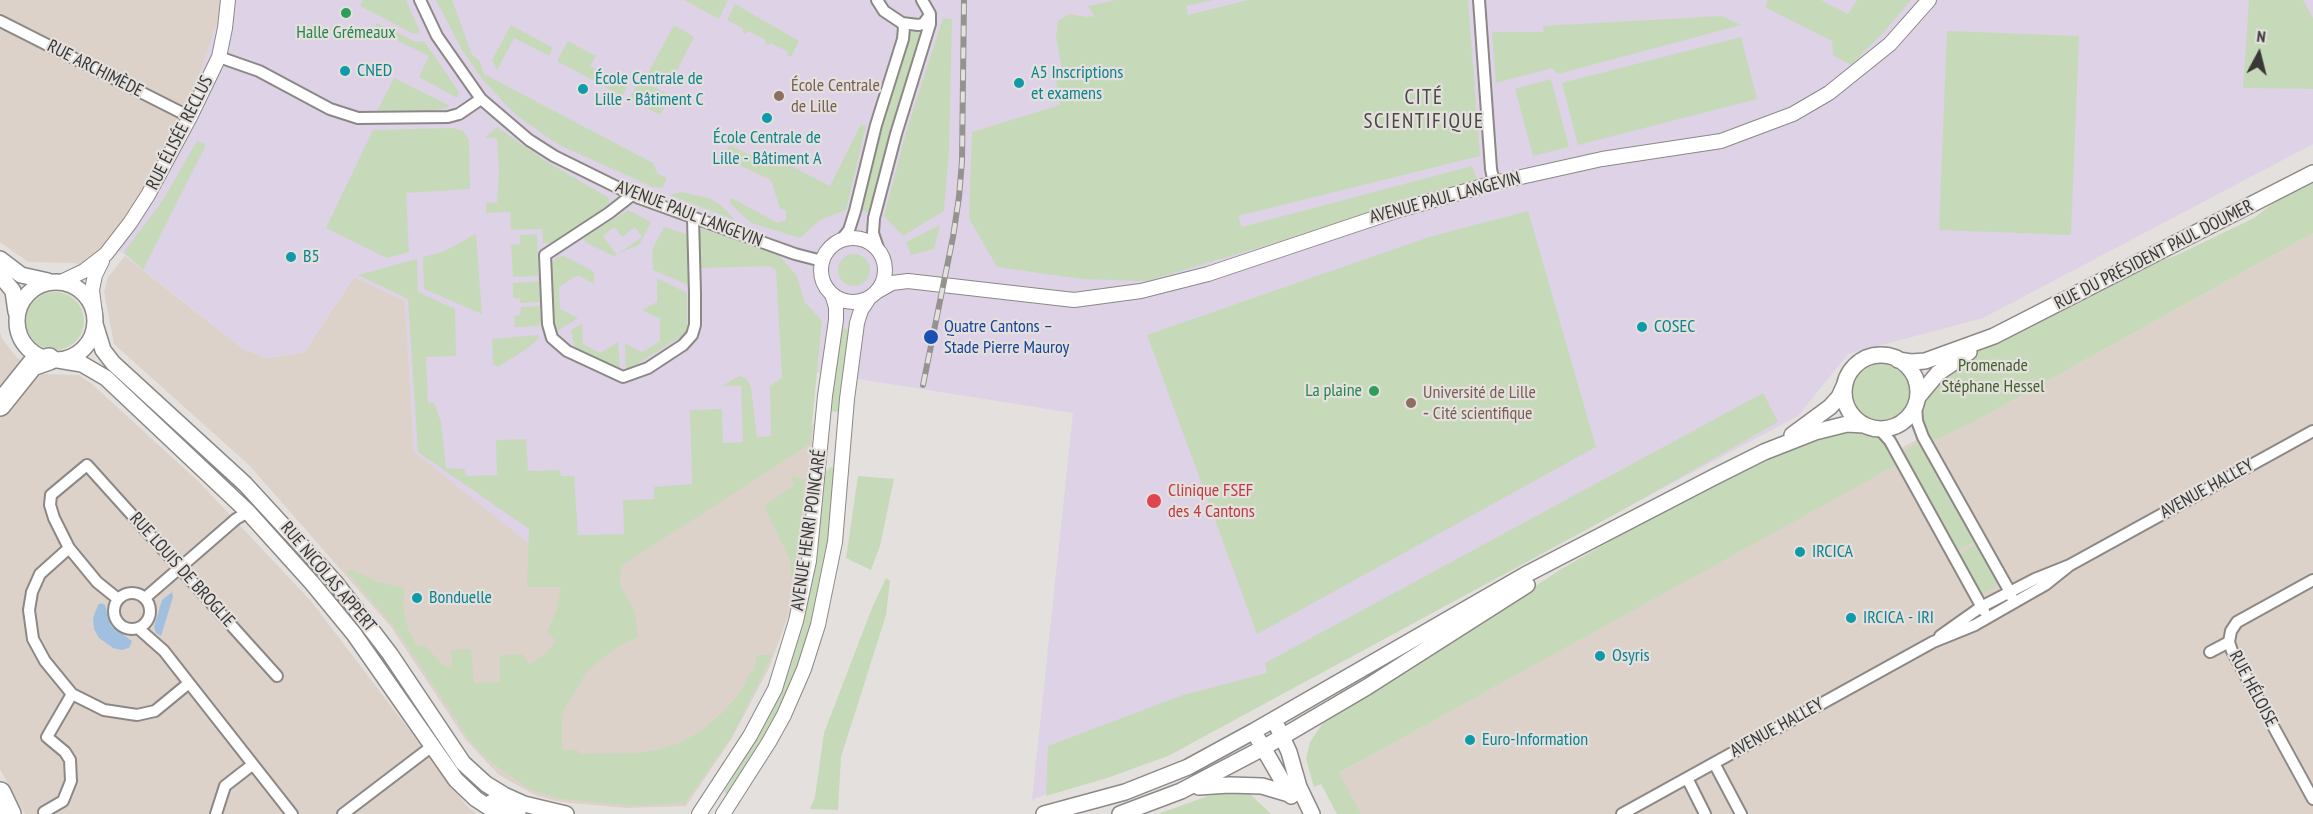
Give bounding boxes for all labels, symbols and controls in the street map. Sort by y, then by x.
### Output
marker: Halle Grémeaux [339,6,353,20]
place label: Halle Grémeaux [296,22,396,44]
north arrow [2229,24,2289,84]
text: N [2256,26,2267,47]
street label: RUE ARCHIMÈDE [43,36,147,102]
place label: CNED [357,60,392,82]
place label: A5 Inscriptions et examens [1031,62,1123,104]
marker: CNED [338,64,352,78]
place label: École Centrale de Lille - Bâtiment C [595,68,704,110]
street label: RUE ÉLISÉE RECLUS [142,72,218,194]
place label: École Centrale de Lille [791,75,880,118]
marker: A5 Inscriptions et examens [1012,76,1026,90]
marker: École Centrale de Lille - Bâtiment C [576,82,590,96]
district label: CITÉ SCIENTIFIQUE [1363,85,1485,135]
marker: École Centrale de Lille [772,89,786,103]
marker: École Centrale de Lille - Bâtiment A [760,111,774,125]
place label: École Centrale de Lille - Bâtiment A [713,127,821,170]
street label: AVENUE PAUL LANGEVIN [1367,167,1523,229]
street label: AVENUE PAUL LANGEVIN [613,176,765,252]
street label: RUE DU PRÉSIDENT PAUL DOUMER [2051,195,2257,315]
place label: B5 [303,246,320,268]
marker: B5 [284,250,298,264]
place label: Quatre Cantons – Stade Pierre Mauroy [944,316,1069,358]
place label: COSEC [1654,316,1695,338]
marker: COSEC [1635,320,1649,334]
marker: Quatre Cantons – Stade Pierre Mauroy [922,328,940,346]
park label: Promenade Stéphane Hessel [1942,355,2044,398]
place label: La plaine [1305,380,1362,402]
place label: Université de Lille ‐ Cité scientifique [1423,382,1536,424]
marker: La plaine [1367,384,1381,398]
marker: Université de Lille ‐ Cité scientifique [1404,396,1418,410]
street label: AVENUE HENRI POINCARÉ [787,448,831,612]
street label: AVENUE HALLEY [2157,454,2257,524]
place label: Clinique FSEF des 4 Cantons [1168,480,1255,522]
marker: Clinique FSEF des 4 Cantons [1145,492,1163,510]
street label: RUE LOUIS DE BROGLIE [125,508,239,632]
street label: RUE NICOLAS APPERT [276,518,380,636]
place label: IRCICA [1812,541,1853,563]
marker: IRCICA [1793,545,1807,559]
place label: Bonduelle [429,587,492,609]
marker: Bonduelle [410,591,424,605]
place label: IRCICA - IRI [1863,607,1934,629]
marker: IRCICA - IRI [1844,611,1858,625]
place label: Osyris [1612,645,1650,667]
street label: RUE HÉLOISE [2224,647,2282,731]
marker: Osyris [1593,649,1607,663]
street label: AVENUE HALLEY [1727,693,1827,763]
place label: Euro-Information [1482,729,1588,751]
marker: Euro-Information [1463,733,1477,747]

